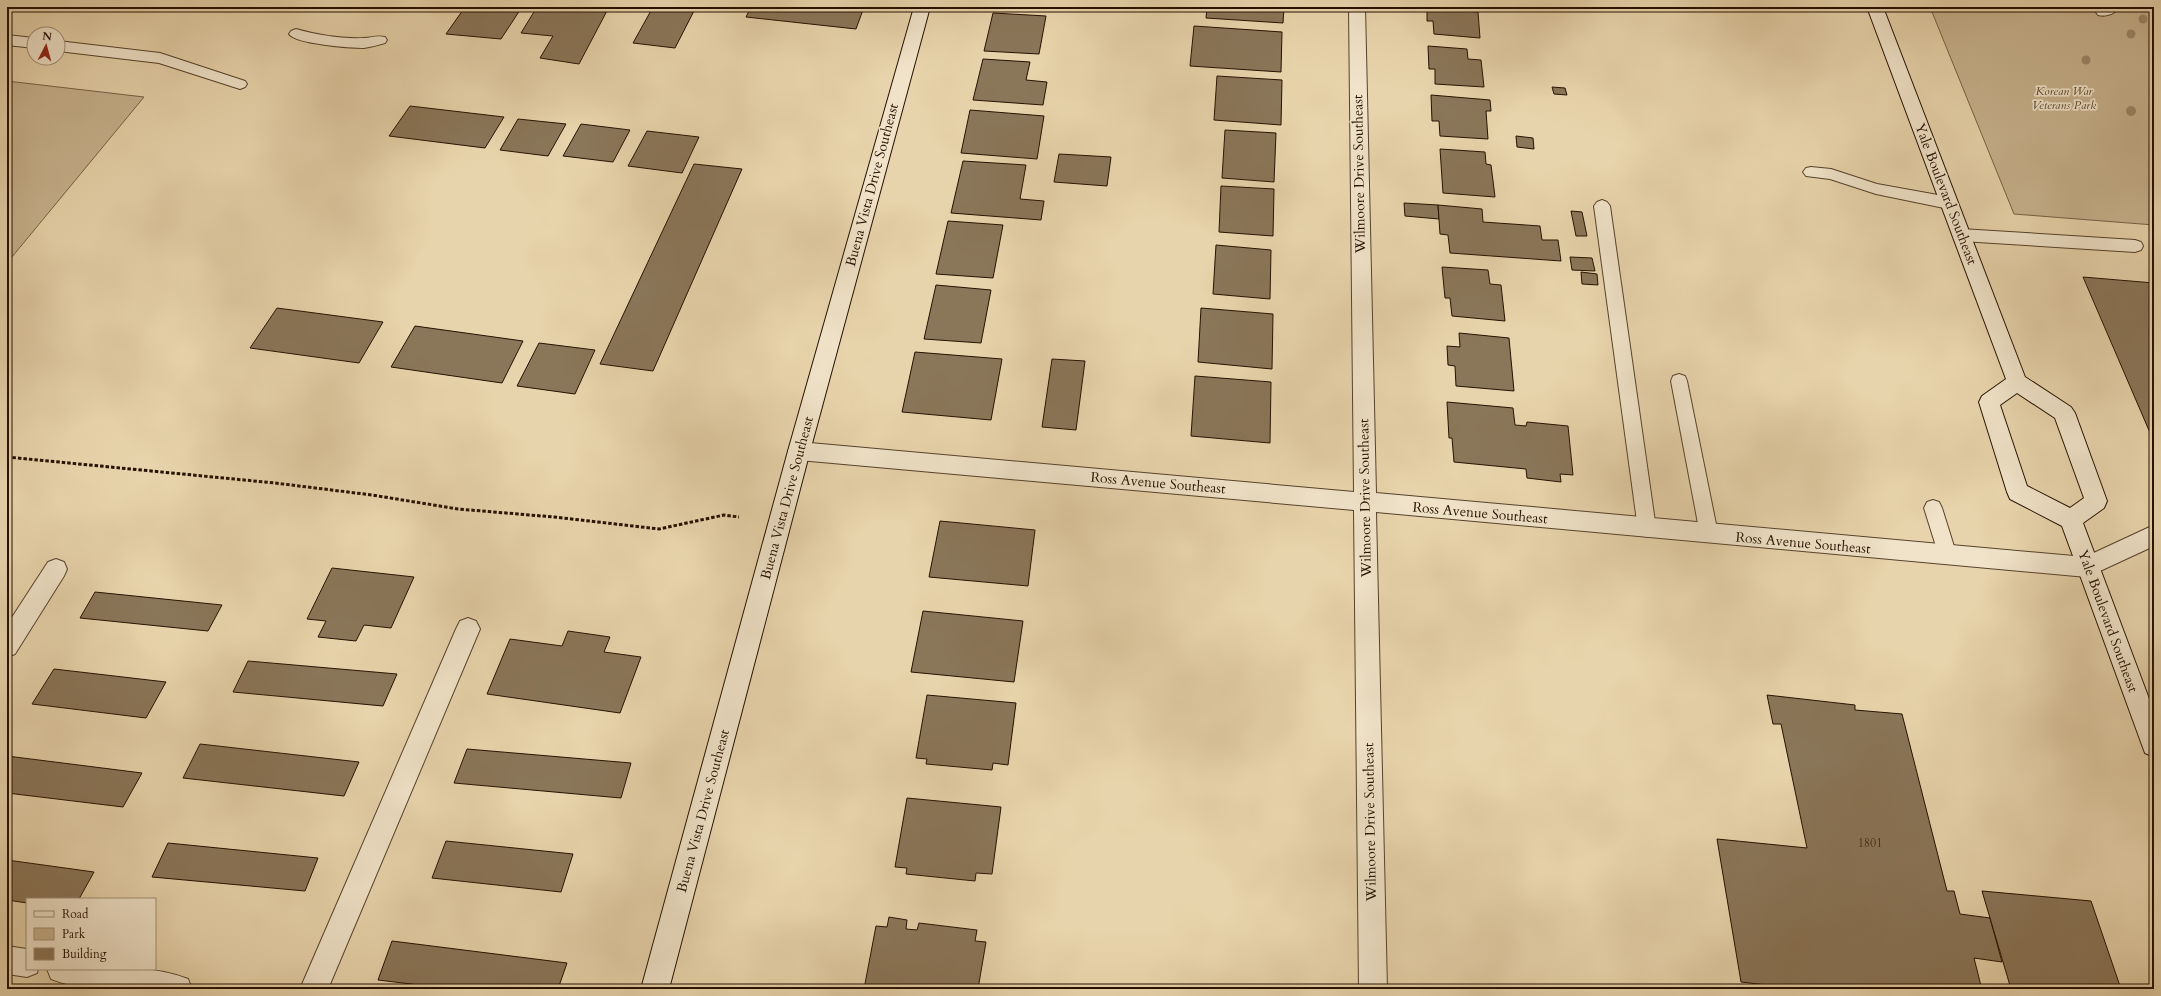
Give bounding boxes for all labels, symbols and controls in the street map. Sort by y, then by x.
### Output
north arrow [26,26,66,66]
text: N [41,29,53,45]
park label: Korean War Veterans Park [2032,83,2096,113]
street label: Wilmoore Drive Southeast [1348,94,1370,254]
street label: Buena Vista Drive Southeast [841,101,903,269]
street label: Yale Boulevard Southeast [1910,120,1982,268]
street label: Buena Vista Drive Southeast [756,414,818,582]
street label: Wilmoore Drive Southeast [1354,418,1376,578]
street label: Ross Avenue Southeast [1090,468,1227,498]
street label: Ross Avenue Southeast [1412,498,1549,528]
street label: Ross Avenue Southeast [1735,528,1872,558]
street label: Yale Boulevard Southeast [2073,547,2143,695]
street label: Buena Vista Drive Southeast [672,727,734,895]
street label: Wilmoore Drive Southeast [1359,742,1381,902]
house number: 1801 [1858,835,1882,851]
legend [26,898,156,970]
text: Road [62,906,89,922]
text: Park [62,926,86,942]
text: Building [62,946,107,962]

